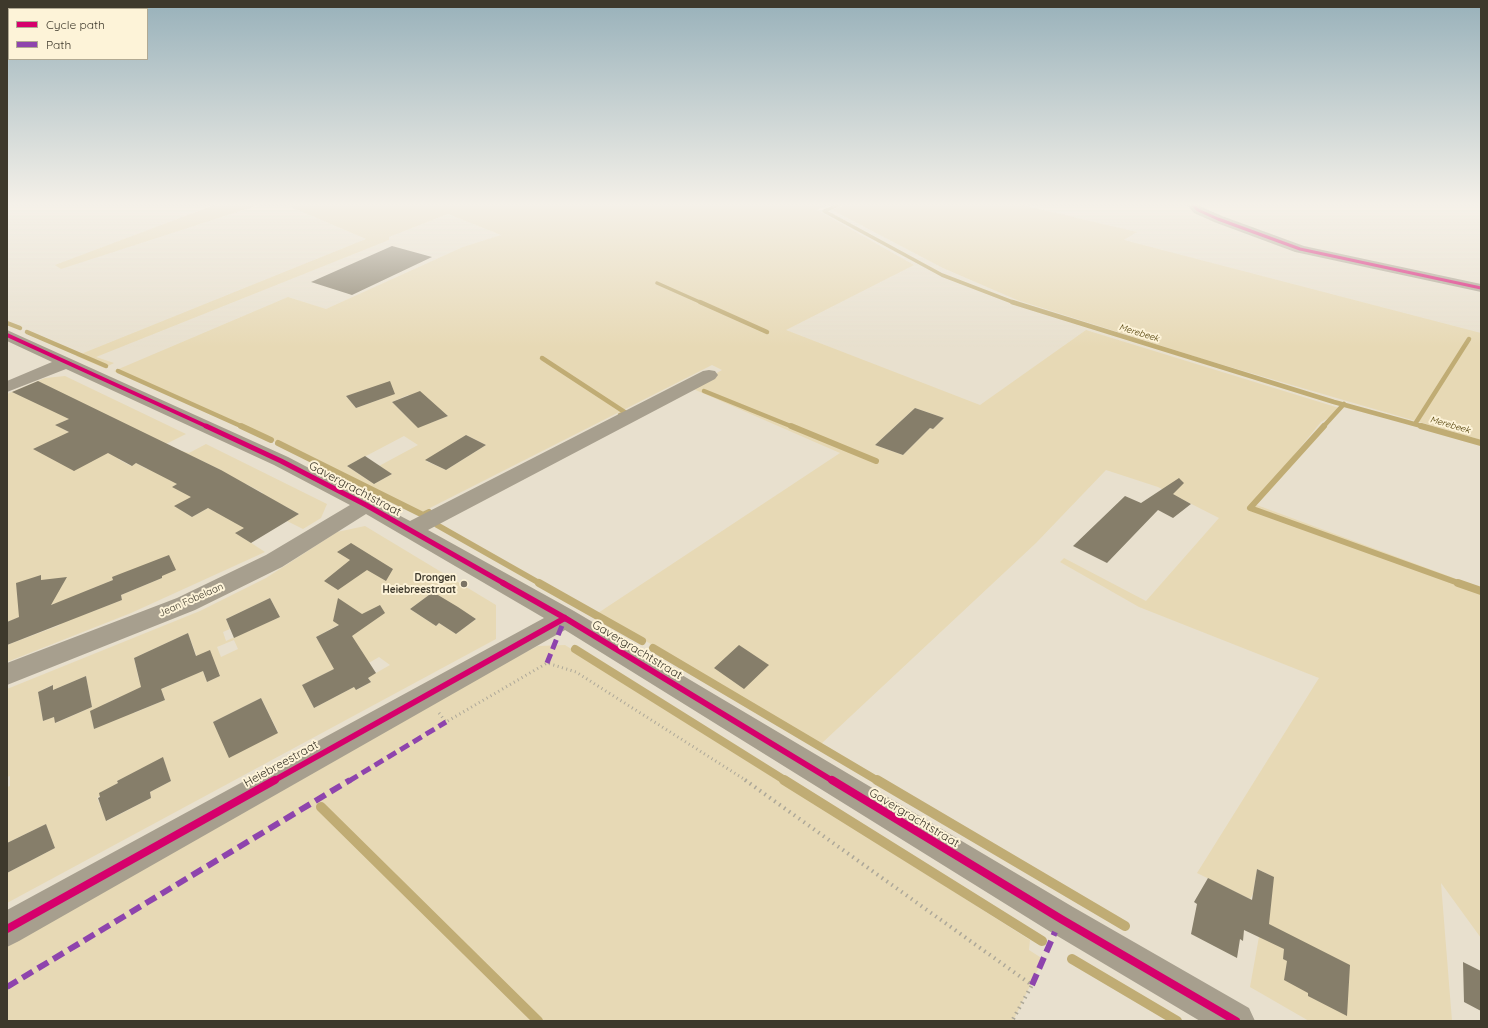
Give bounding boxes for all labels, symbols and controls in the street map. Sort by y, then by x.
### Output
legend [8,8,148,60]
text: Cycle path [46,17,105,32]
text: Path [46,37,71,52]
water label: Merebeek [1118,322,1160,344]
water label: Merebeek [1429,414,1471,436]
street label: Gavergrachtstraat [306,459,404,519]
place label: Drongen Heiebreestraat [383,572,456,596]
marker: Drongen Heiebreestraat [459,579,469,589]
street label: Jean Fobelaan [157,580,225,620]
street label: Gavergrachtstraat [589,617,685,683]
street label: Heiebreestraat [241,738,321,790]
street label: Gavergrachtstraat [866,785,962,851]

